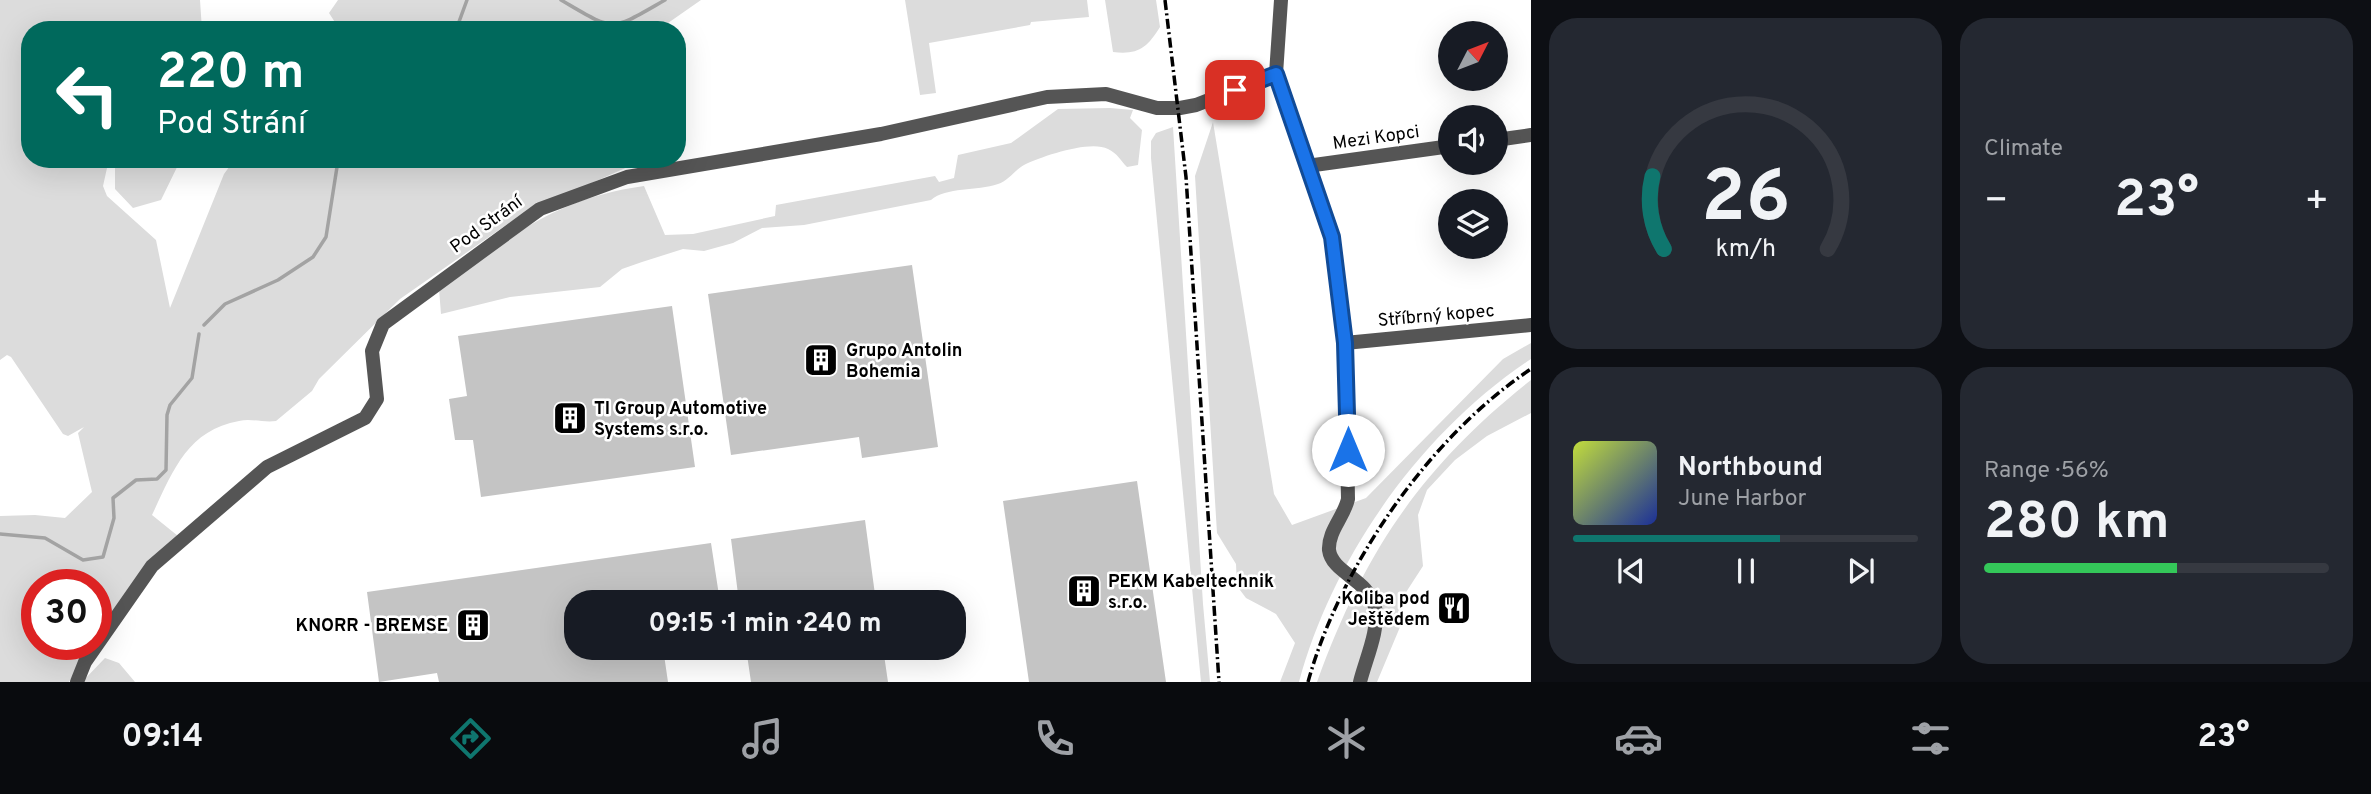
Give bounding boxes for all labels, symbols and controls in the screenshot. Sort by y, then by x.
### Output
north arrow [1438,21,1508,91]
map controls [1438,21,1508,259]
text: 220 m [157,44,304,106]
icon: left [42,49,133,140]
pin [1205,60,1265,120]
icon: arrive [1216,71,1254,109]
text: Pod Strání [157,105,306,145]
button: sound [1438,105,1508,175]
street label: Mezi Kopci [1331,121,1421,156]
text: Climate [1984,135,2063,164]
text: 26 [1701,156,1790,248]
text: 23° [2114,169,2199,235]
text: − [1984,178,2009,227]
text: + [2304,178,2329,227]
button: layers [1438,189,1508,259]
street label: Pod Strání [446,190,529,259]
text: km/h [1715,234,1776,266]
street label: Stříbrný kopec [1377,300,1495,333]
place label: Grupo Antolin Bohemia [846,340,962,384]
building icon: Grupo Antolin Bohemia [802,341,840,379]
place label: TI Group Automotive Systems s.r.o. [594,398,767,442]
building icon: TI Group Automotive Systems s.r.o. [551,399,589,437]
position arrow [1311,413,1385,487]
text: Northbound [1678,452,1823,485]
text: Range · 56% [1984,457,2109,486]
text: June Harbor [1678,485,1806,514]
text: 280 km [1984,491,2170,557]
icon: previous [1612,552,1650,590]
icon: pause [1727,552,1765,590]
icon: next [1842,552,1880,590]
speed limit sign: 30 [21,569,112,660]
place label: PEKM Kabeltechnik s.r.o. [1108,571,1274,615]
building icon: PEKM Kabeltechnik s.r.o. [1065,572,1103,610]
place label: Koliba pod Ještědem [1341,588,1430,632]
restaurant icon: Koliba pod Ještědem [1435,589,1473,627]
building icon: KNORR - BREMSE [454,606,492,644]
text: 09:15 · 1 min · 240 m [648,608,882,641]
place label: KNORR - BREMSE [295,615,448,638]
icon: directions [446,714,495,763]
icon: music [738,714,787,763]
icon: phone [1030,714,1079,763]
icon: climate [1322,714,1371,763]
icon: car [1614,714,1663,763]
icon: filters [1906,714,1955,763]
text: 09:14 [121,718,203,758]
text: 23° [2197,718,2250,758]

